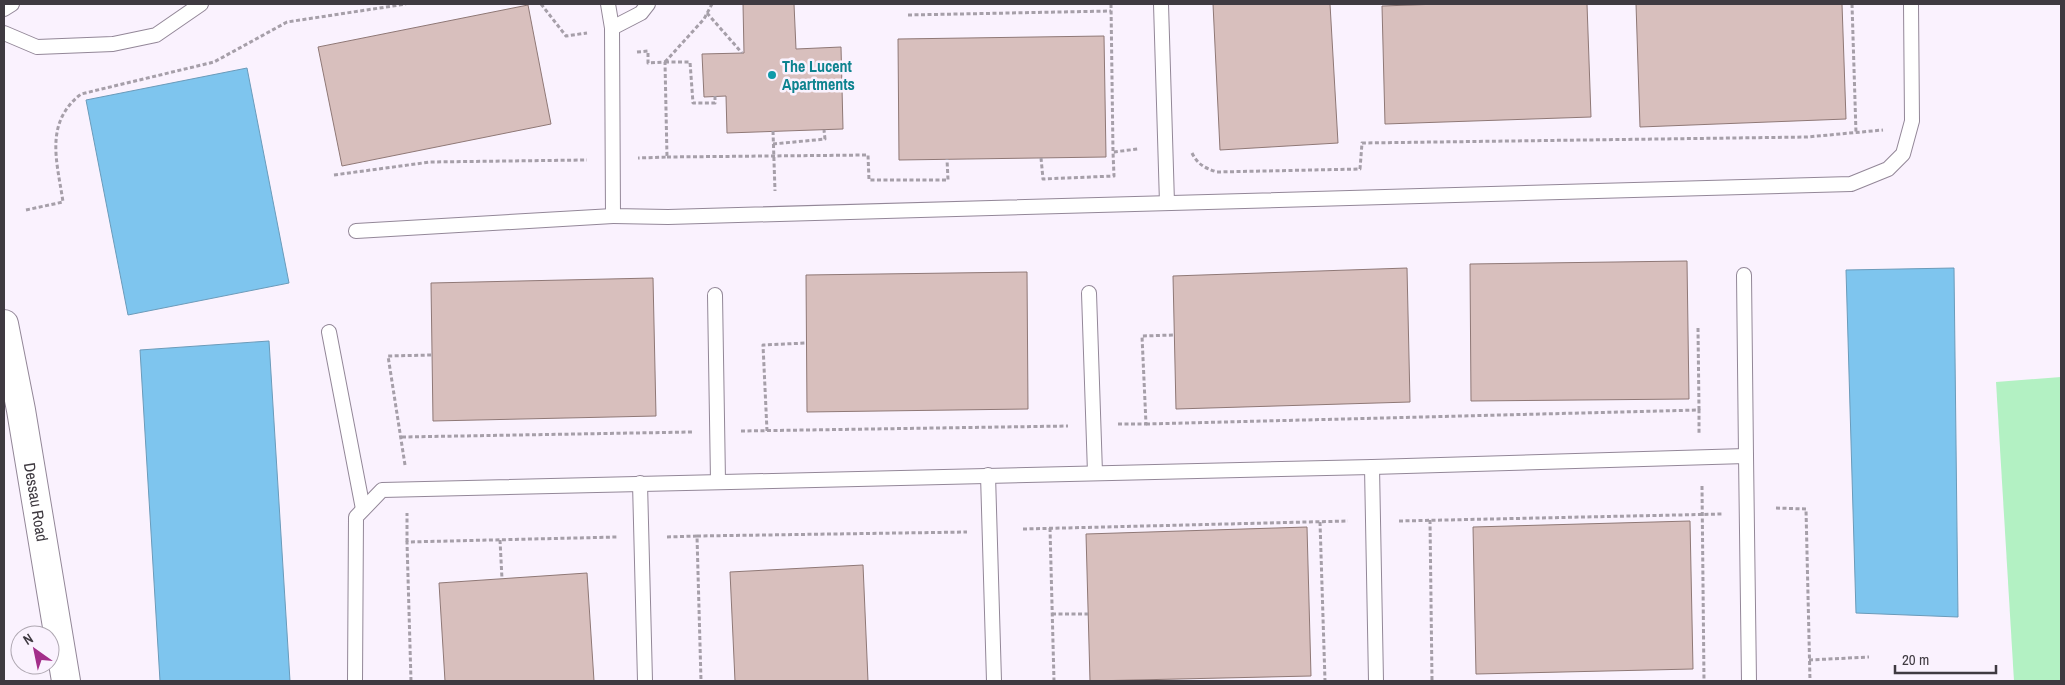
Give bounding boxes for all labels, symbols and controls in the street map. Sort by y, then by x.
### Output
place label: The Lucent Apartments [782,55,855,95]
marker: The Lucent Apartments [766,69,778,81]
street label: Dessau Road [19,461,54,543]
north arrow [10,625,60,675]
text: N [20,629,36,649]
scale bar [1895,642,1996,674]
text: 20 m [1902,649,1929,670]

